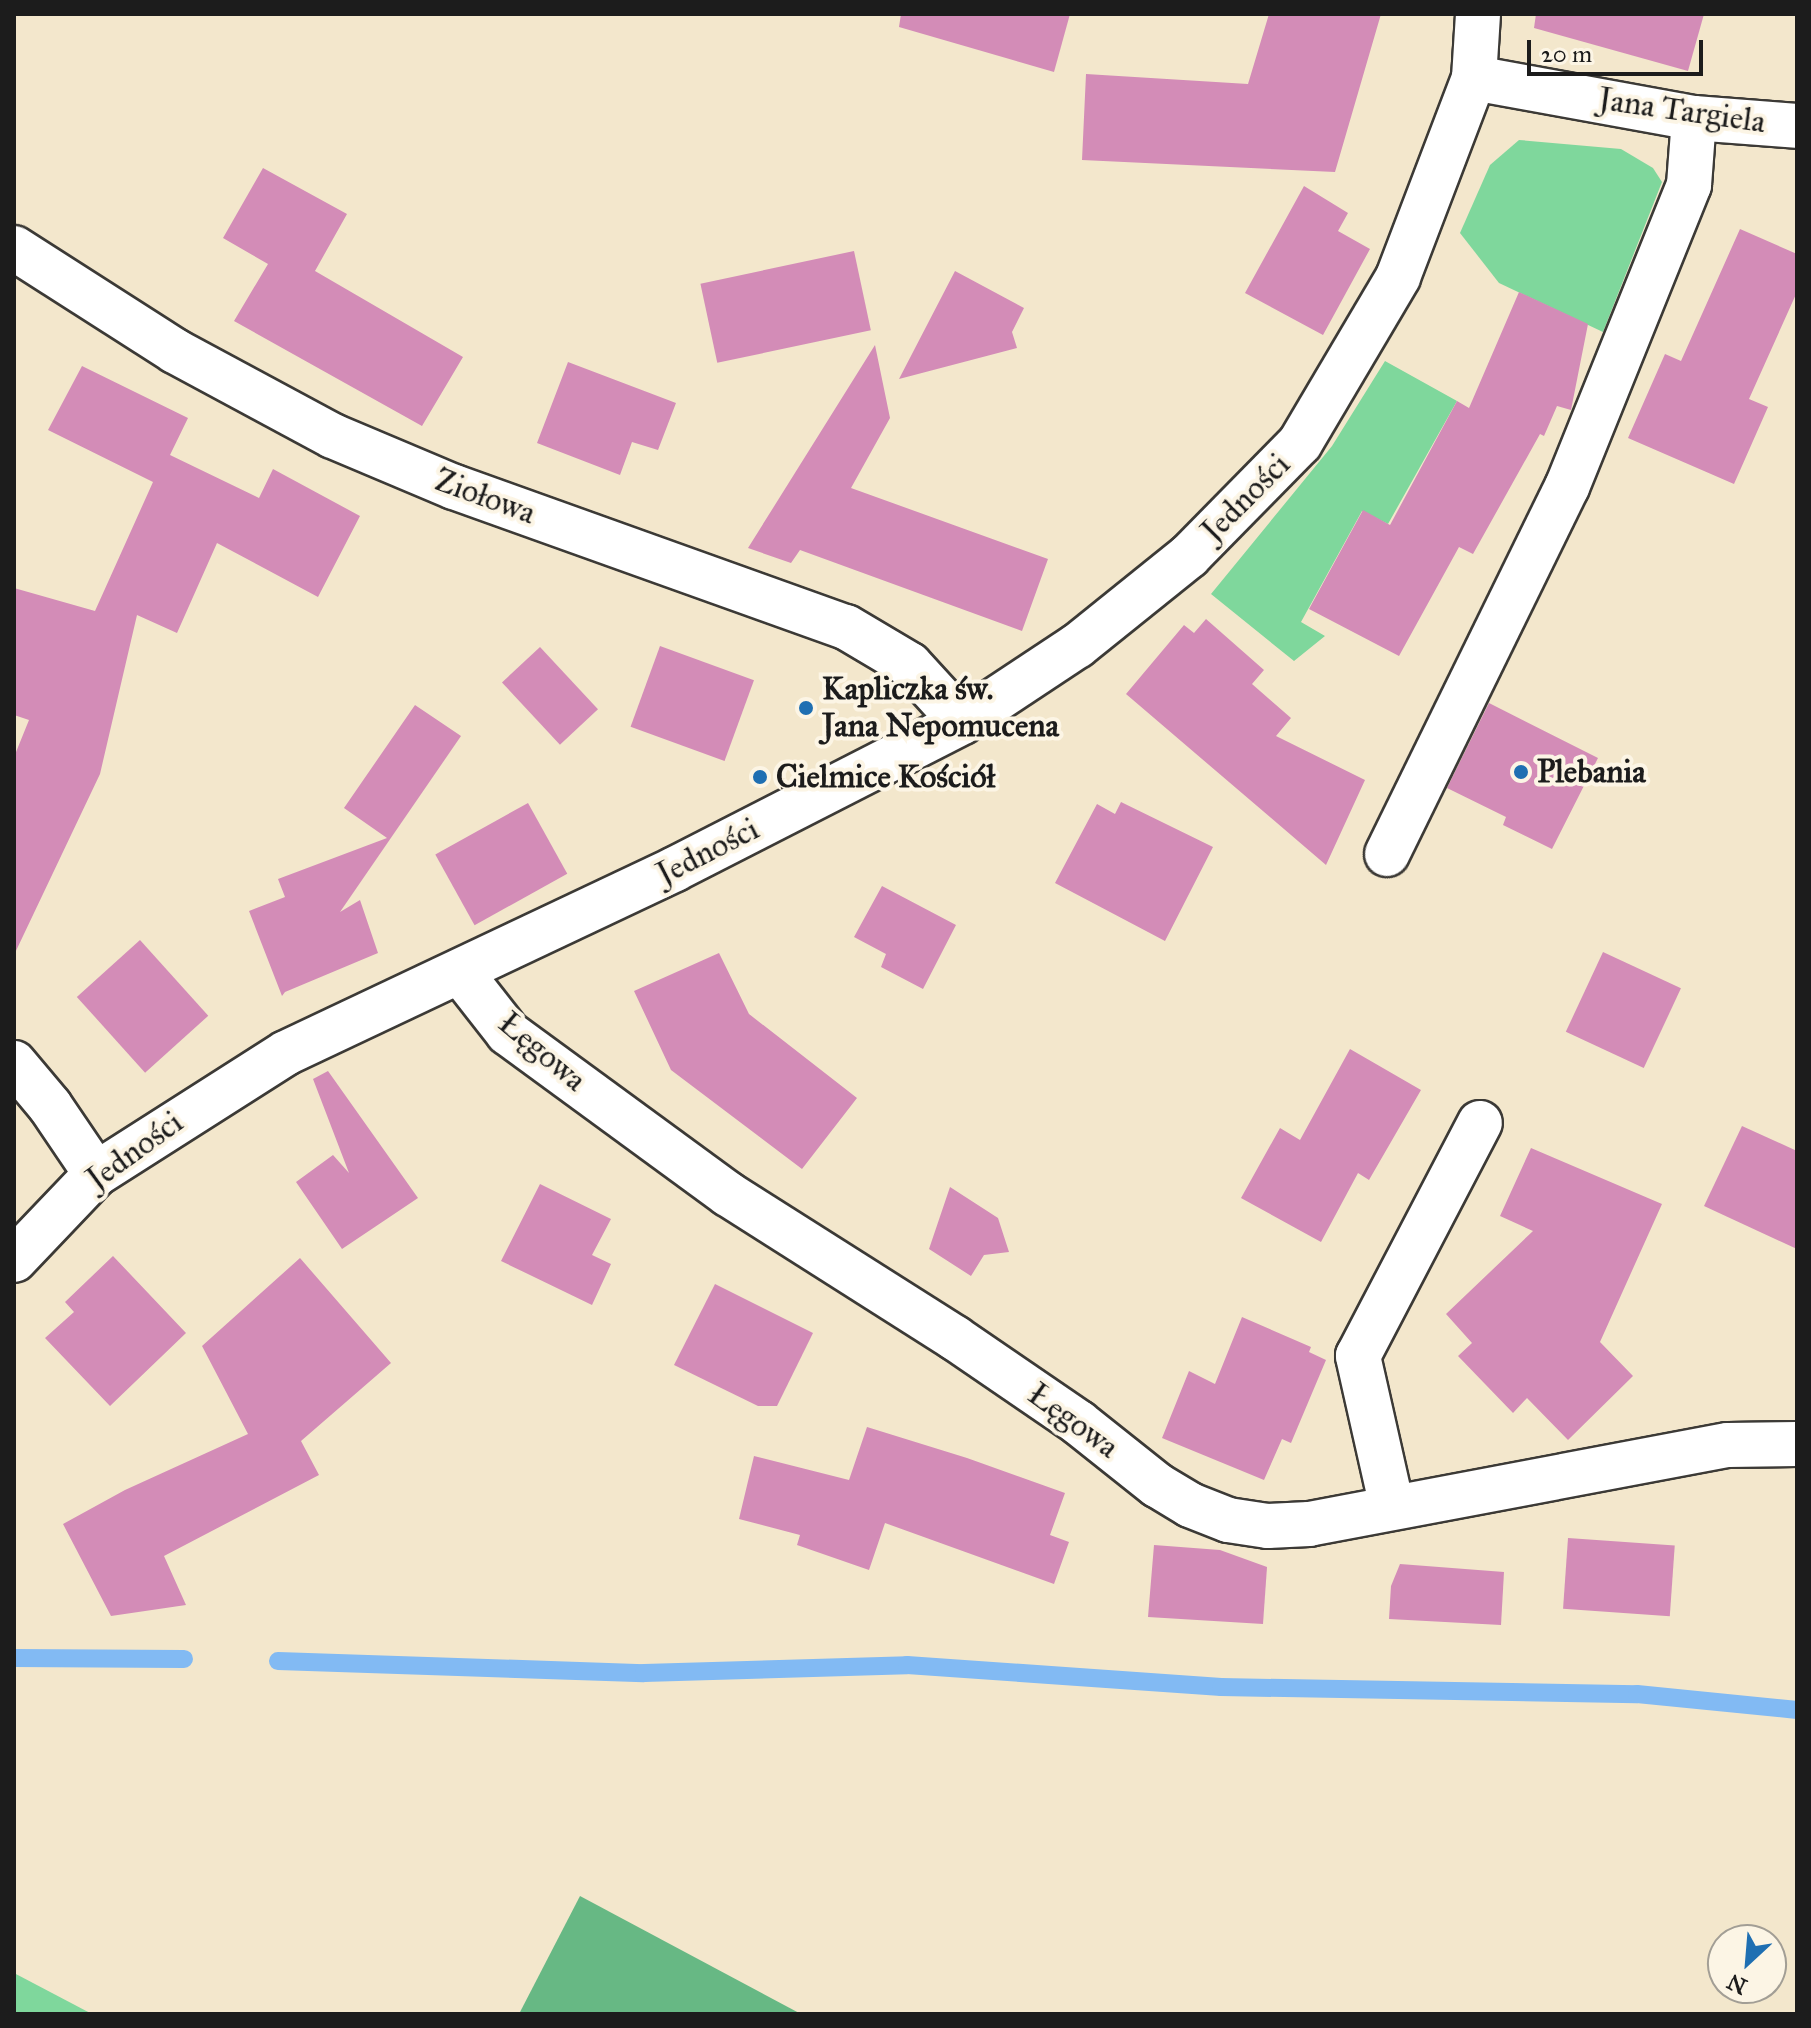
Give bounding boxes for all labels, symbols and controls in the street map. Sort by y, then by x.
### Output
scale bar [1531,24,1707,74]
text: 20 m [1541,39,1592,69]
street label: Jana Targiela [1596,80,1768,142]
street label: Jedności [1194,446,1298,550]
street label: Ziołowa [430,461,540,533]
place label: Kapliczka św. Jana Nepomucena [822,671,1059,746]
marker: Kapliczka św. Jana Nepomucena [797,699,815,717]
place label: Plebania [1537,753,1646,791]
place label: Cielmice Kościół [776,758,995,796]
marker: Plebania [1512,763,1530,781]
marker: Cielmice Kościół [751,768,769,786]
street label: Jedności [651,810,765,894]
street label: Łęgowa [490,1004,594,1100]
street label: Jedności [79,1103,191,1199]
street label: Łęgowa [1020,1375,1126,1467]
north arrow [1707,1924,1787,2004]
text: N [1723,1968,1751,2000]

